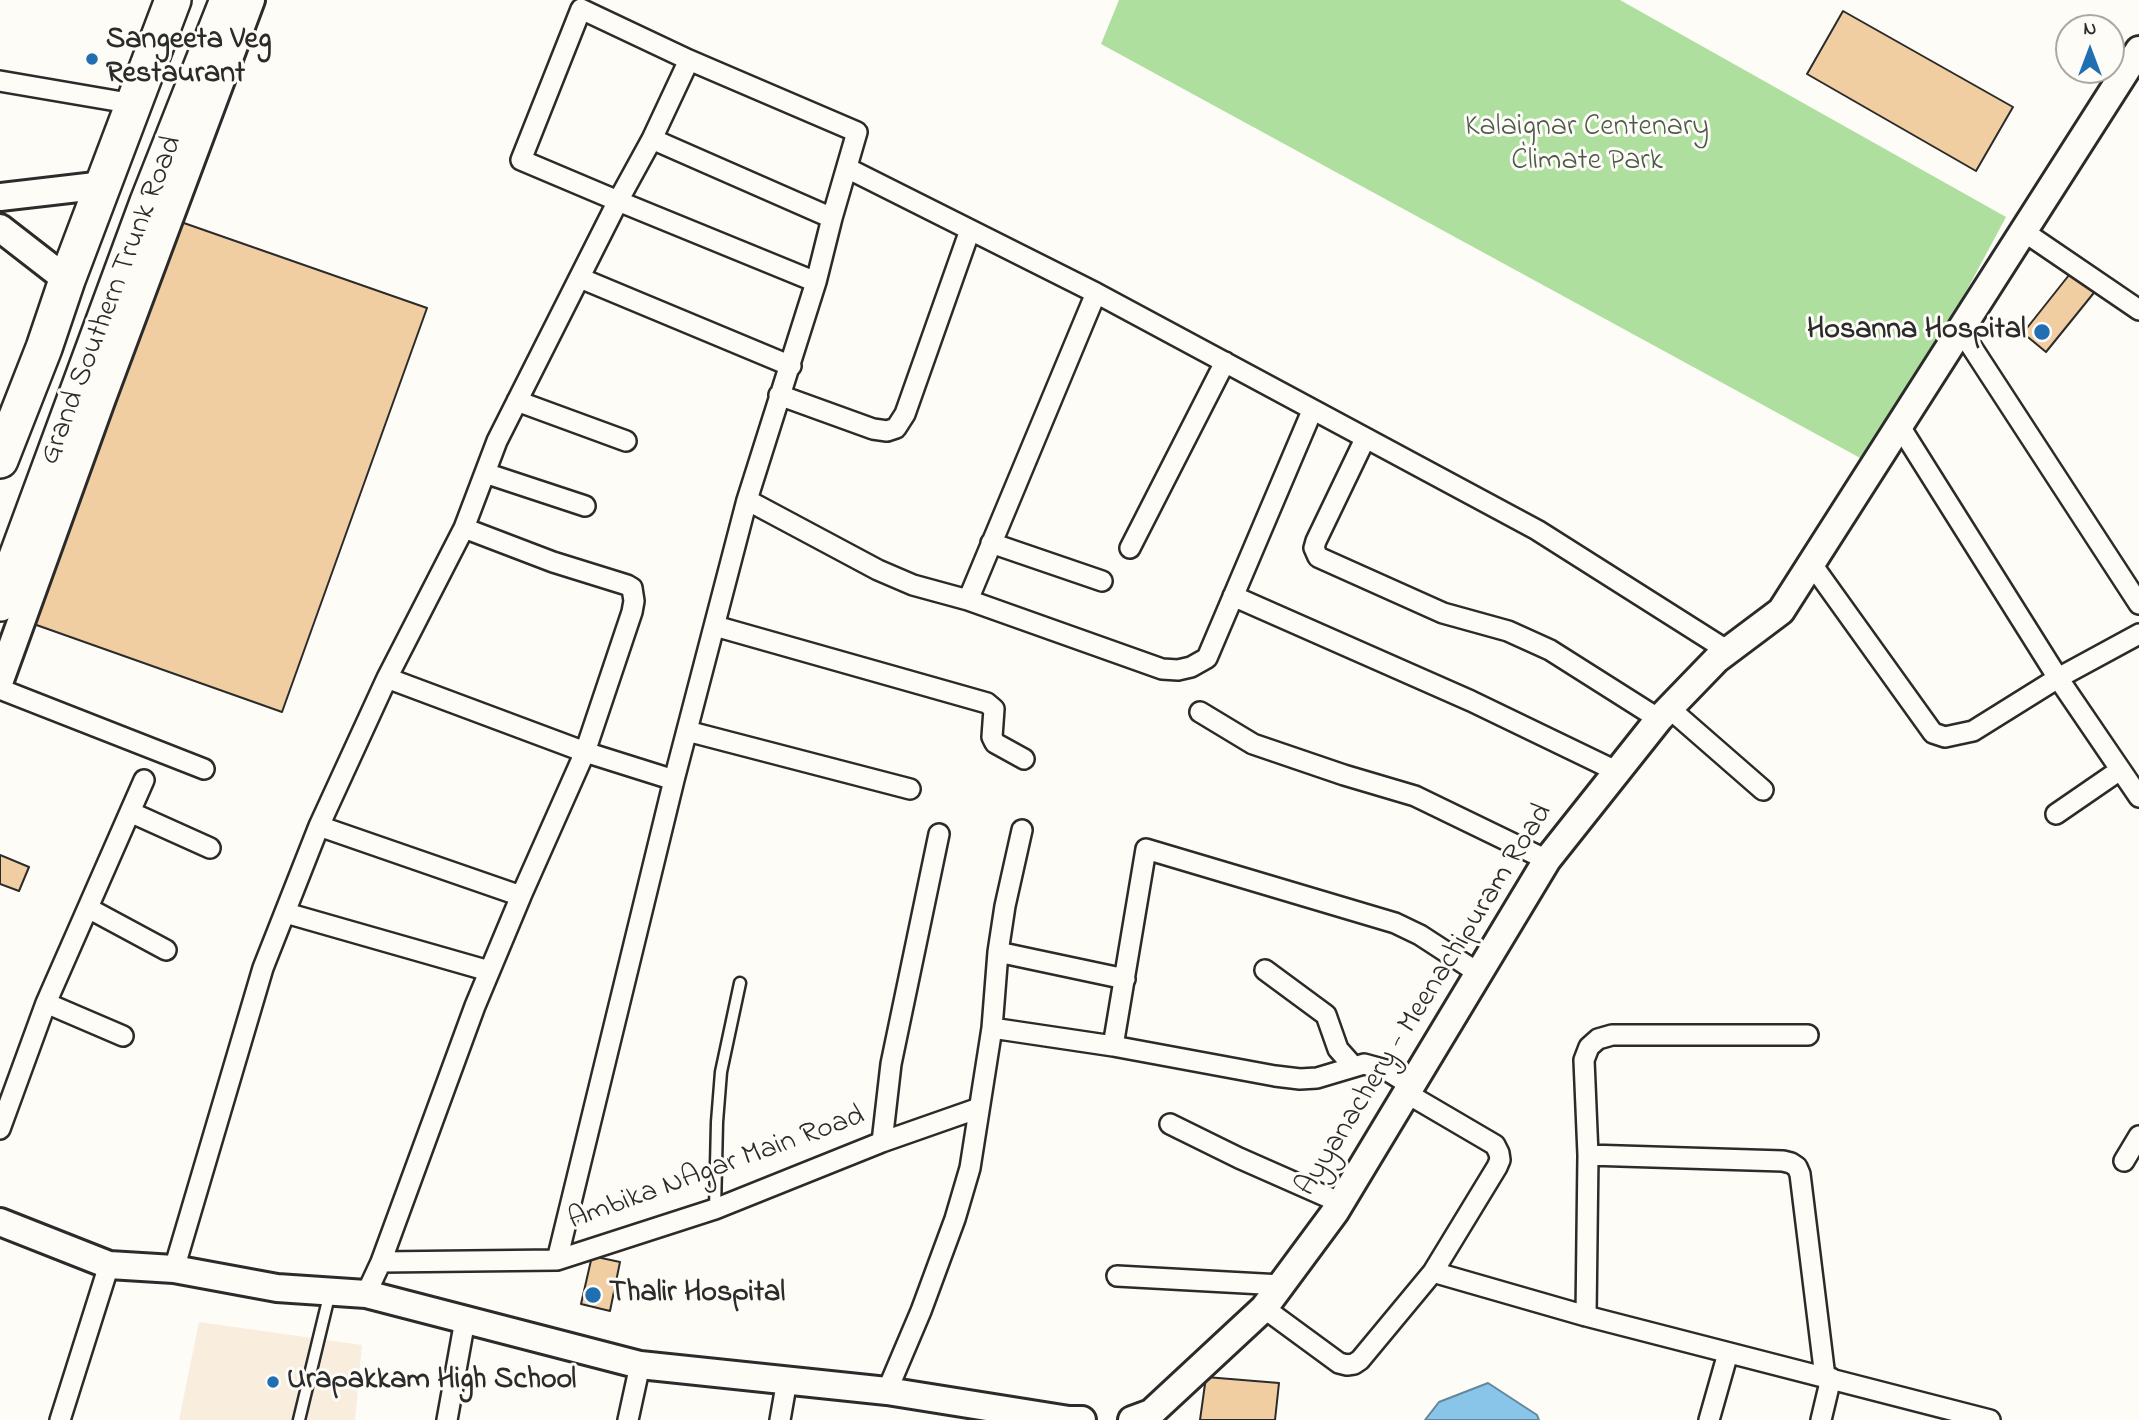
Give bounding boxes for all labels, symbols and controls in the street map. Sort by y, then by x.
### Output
north arrow [2055,14,2125,84]
text: N [2084,16,2096,43]
place label: Sangeeta Veg Restaurant [106,24,271,94]
marker: Sangeeta Veg Restaurant [84,51,100,67]
park label: Kalaignar Centenary Climate Park [1465,111,1709,182]
street label: Grand Southern Trunk Road [34,132,192,470]
place label: Hosanna Hospital [1807,314,2026,350]
marker: Hosanna Hospital [2032,322,2052,342]
street label: Ayyanachery - Meenachipuram Road [1290,798,1562,1204]
street label: Ambika NAgar Main Road [564,1100,870,1240]
place label: Thalir Hospital [609,1277,785,1313]
marker: Thalir Hospital [583,1285,603,1305]
place label: Urapakkam High School [287,1364,576,1400]
marker: Urapakkam High School [265,1374,281,1390]

